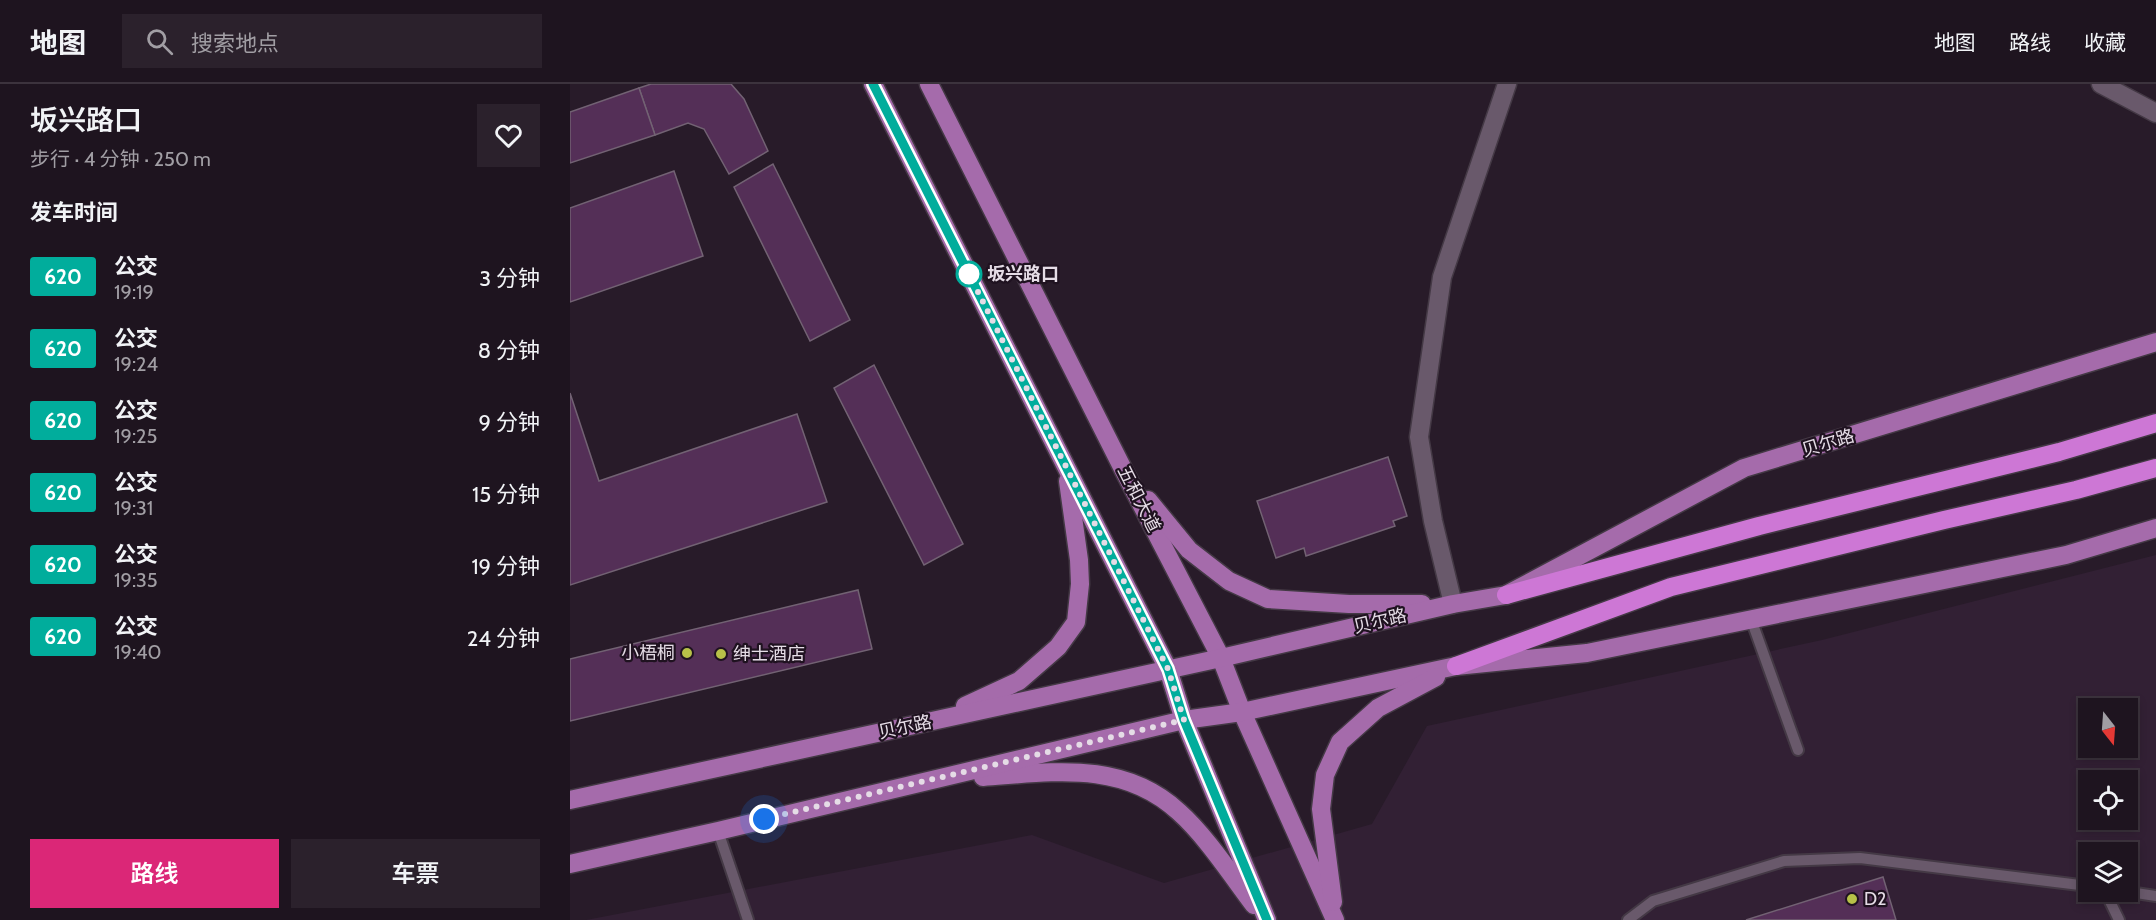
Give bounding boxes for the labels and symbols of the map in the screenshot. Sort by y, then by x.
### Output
marker: 坂兴路口 [956,261,982,287]
place label: 坂兴路口 [987,263,1059,285]
street label: 贝尔路 [1799,425,1857,461]
street label: 五和大道 [1113,462,1165,536]
street label: 贝尔路 [1351,604,1409,638]
place label: 小梧桐 [621,642,675,664]
place label: 绅士酒店 [733,643,805,665]
marker: 小梧桐 [680,646,694,660]
marker: 绅士酒店 [714,647,728,661]
north arrow [2078,698,2138,758]
street label: 贝尔路 [876,711,934,743]
your location [749,804,779,834]
place label: D2 [1864,888,1887,910]
marker: D2 [1845,892,1859,906]

